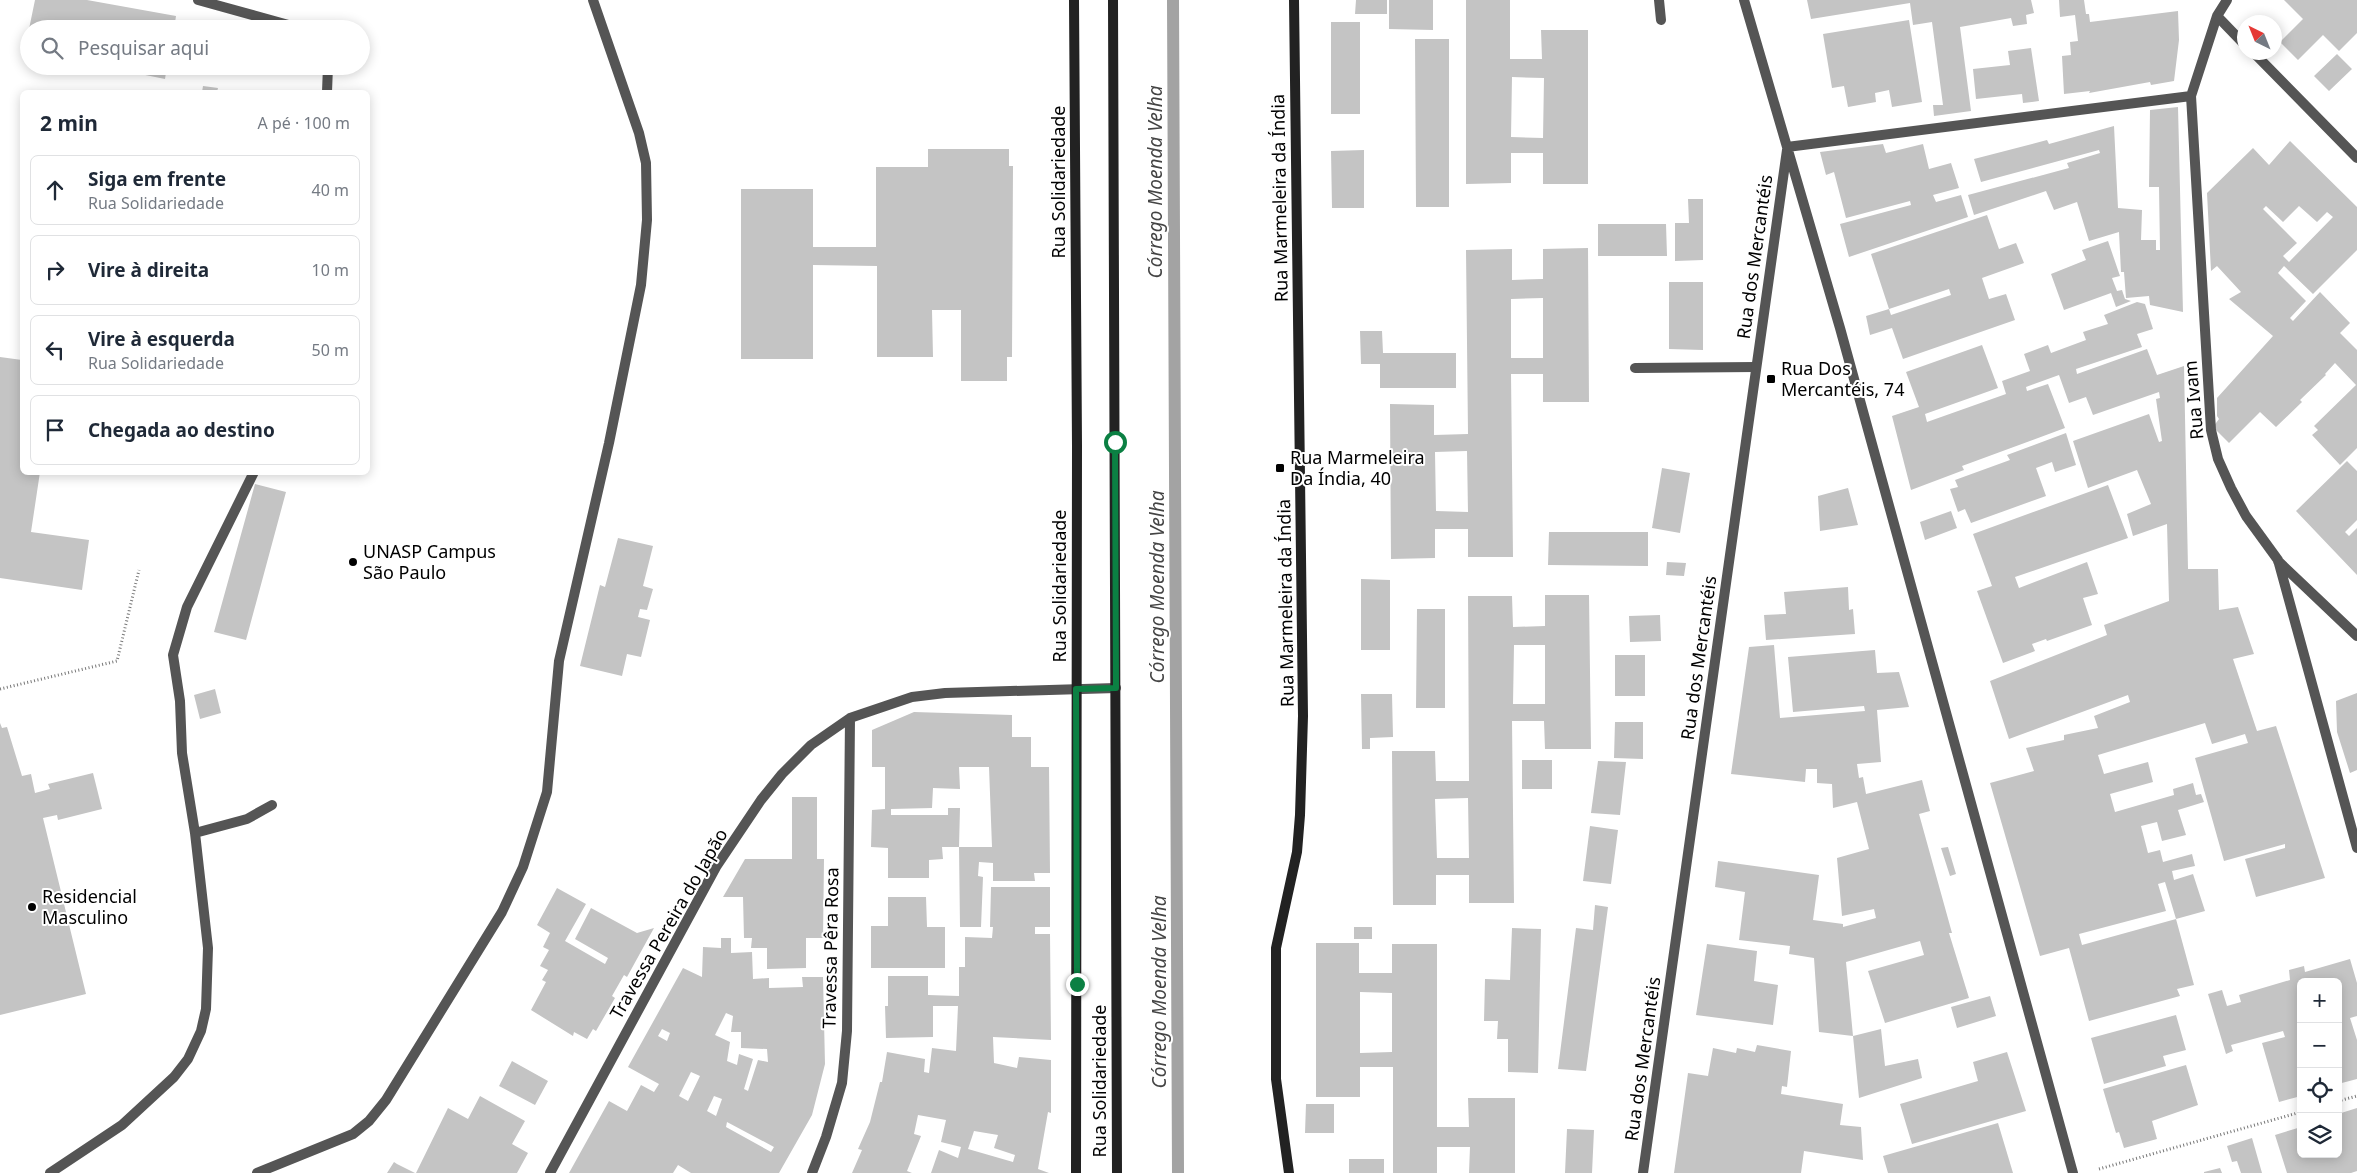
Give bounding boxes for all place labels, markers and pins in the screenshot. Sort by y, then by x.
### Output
place label: Rua Dos Mercantéis, 74 [1781,356,1904,401]
marker: Rua Dos Mercantéis, 74 [1765,373,1777,385]
place label: Rua Marmeleira Da Índia, 40 [1290,445,1425,490]
marker: Rua Marmeleira Da Índia, 40 [1274,462,1286,474]
place label: UNASP Campus São Paulo [363,539,496,584]
marker: UNASP Campus São Paulo [347,556,359,568]
place label: Residencial Masculino [42,884,137,929]
marker: Residencial Masculino [26,901,38,913]

